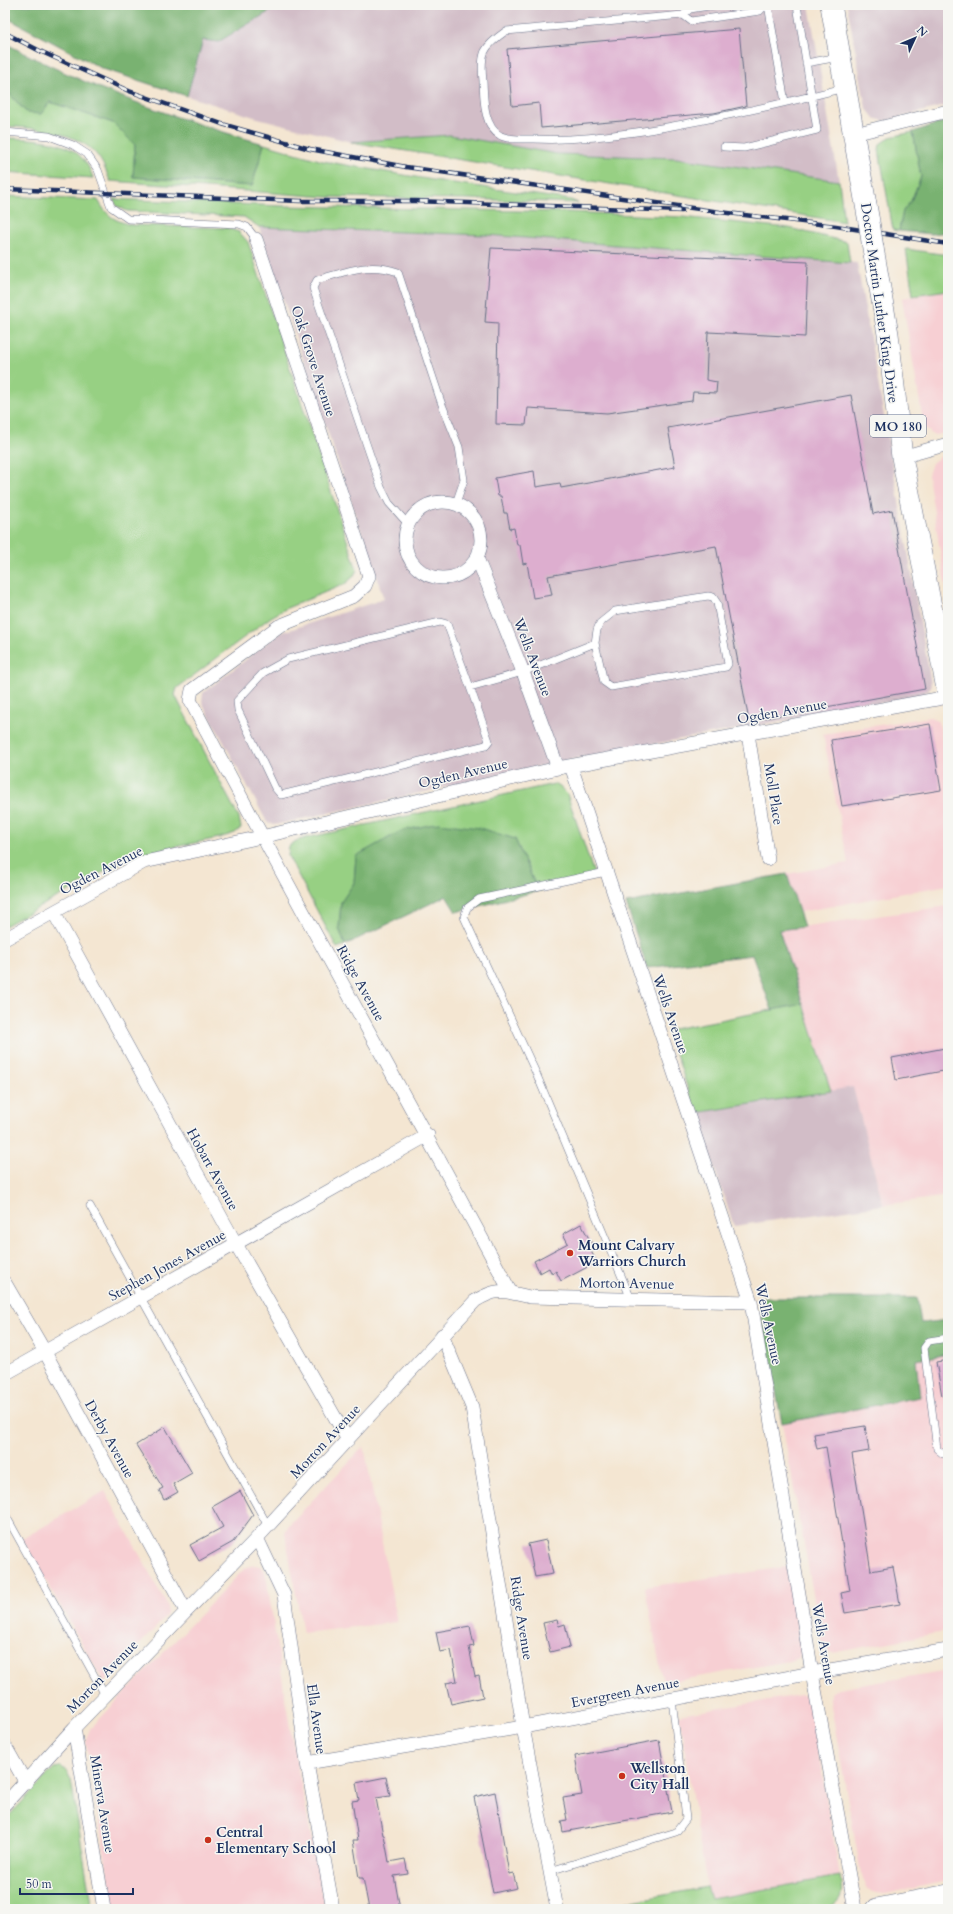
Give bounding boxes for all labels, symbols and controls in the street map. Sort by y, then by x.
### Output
north arrow [895,18,935,58]
text: N [913,23,931,40]
street label: Doctor Martin Luther King Drive [856,202,903,404]
street label: Oak Grove Avenue [287,303,340,419]
road number: MO 180 [870,415,926,437]
street label: Wells Avenue [508,614,556,699]
street label: Ogden Avenue [736,694,828,729]
street label: Ogden Avenue [417,754,510,793]
street label: Moll Place [759,762,788,826]
street label: Ogden Avenue [56,841,146,900]
street label: Ridge Avenue [332,942,389,1025]
street label: Wells Avenue [648,971,693,1056]
street label: Hobart Avenue [182,1125,243,1214]
street label: Stephen Jones Avenue [105,1225,229,1306]
place label: Mount Calvary Warriors Church [577,1236,687,1271]
marker: Mount Calvary Warriors Church [565,1248,575,1258]
street label: Morton Avenue [579,1273,675,1294]
street label: Wells Avenue [750,1281,786,1367]
street label: Derby Avenue [80,1397,139,1482]
street label: Morton Avenue [286,1400,365,1483]
street label: Ridge Avenue [506,1575,537,1661]
street label: Wells Avenue [807,1601,840,1687]
street label: Morton Avenue [63,1636,142,1717]
street label: Evergreen Avenue [569,1673,681,1712]
street label: Ella Avenue [302,1683,331,1756]
street label: Minerva Avenue [85,1754,120,1854]
place label: Wellston City Hall [629,1759,689,1794]
marker: Wellston City Hall [617,1771,627,1781]
place label: Central Elementary School [216,1823,336,1858]
marker: Central Elementary School [203,1835,213,1845]
scale bar [20,1870,133,1896]
text: 50 m [26,1876,53,1892]

